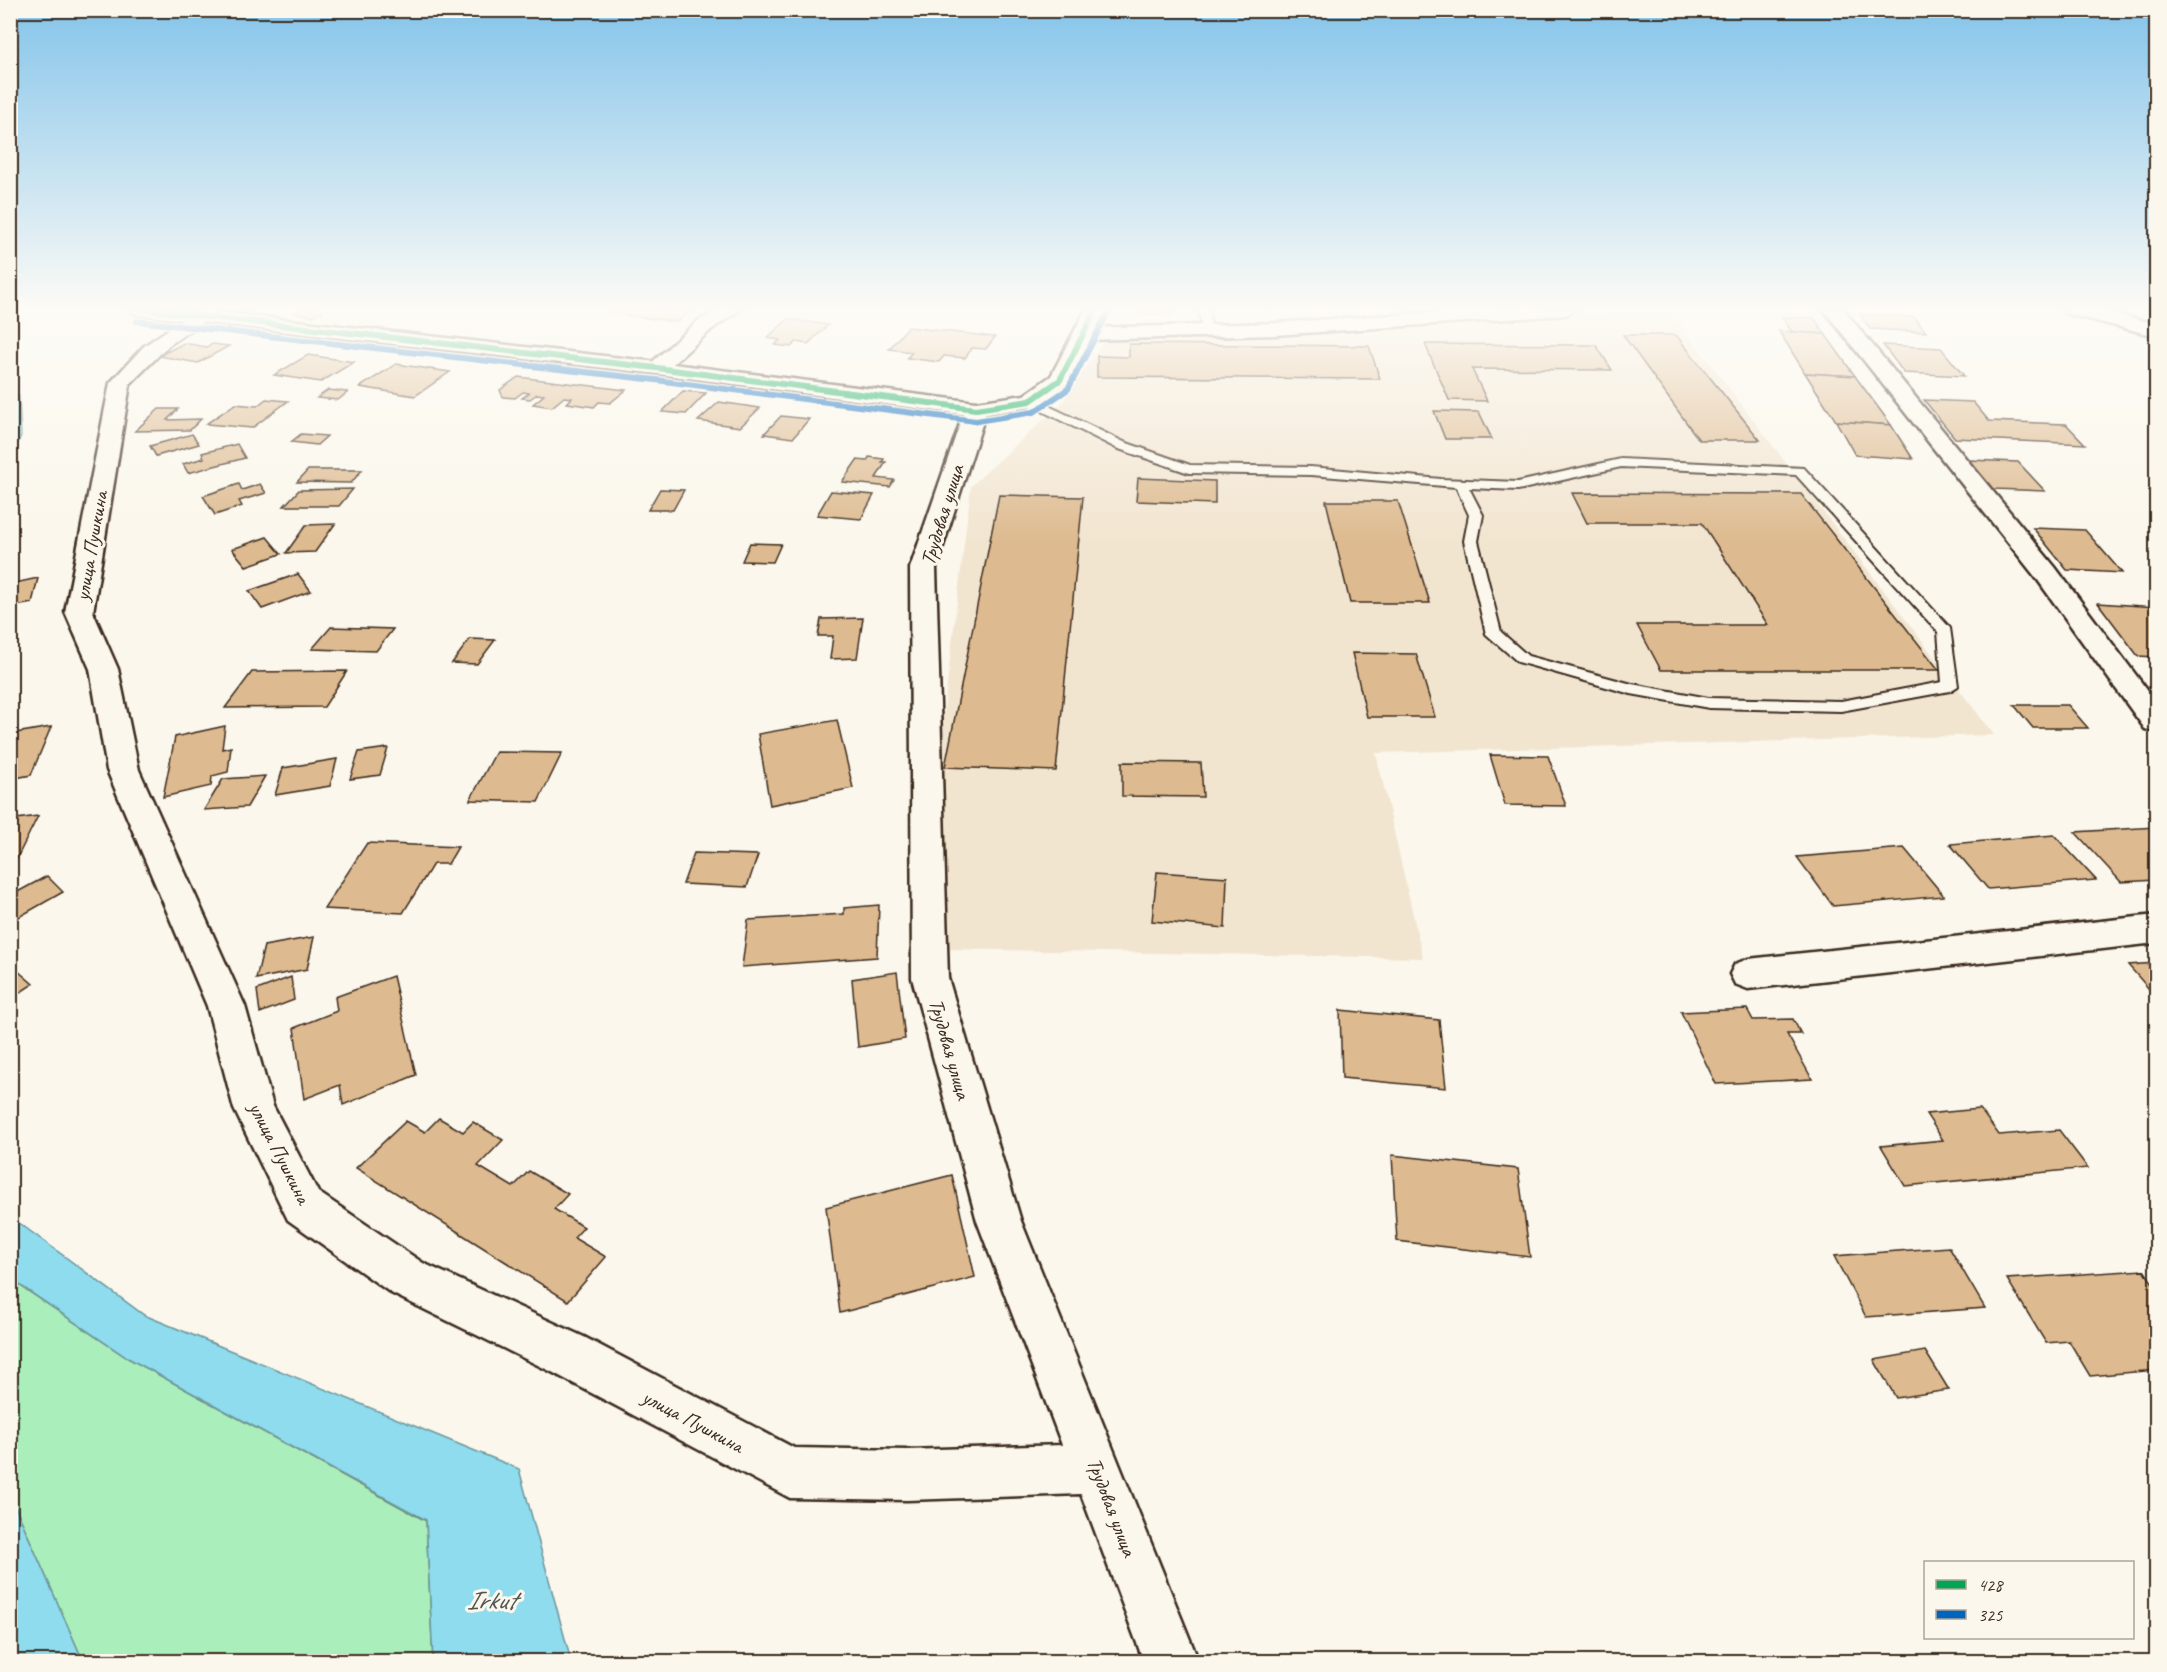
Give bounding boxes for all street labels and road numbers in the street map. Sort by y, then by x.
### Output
street label: Трудовая улица [914,460,970,568]
street label: улица Пушкина [68,487,114,605]
street label: Трудовая улица [923,996,977,1104]
street label: улица Пушкина [242,1096,318,1210]
street label: улица Пушкина [636,1383,750,1460]
street label: Трудовая улица [1081,1454,1143,1562]

